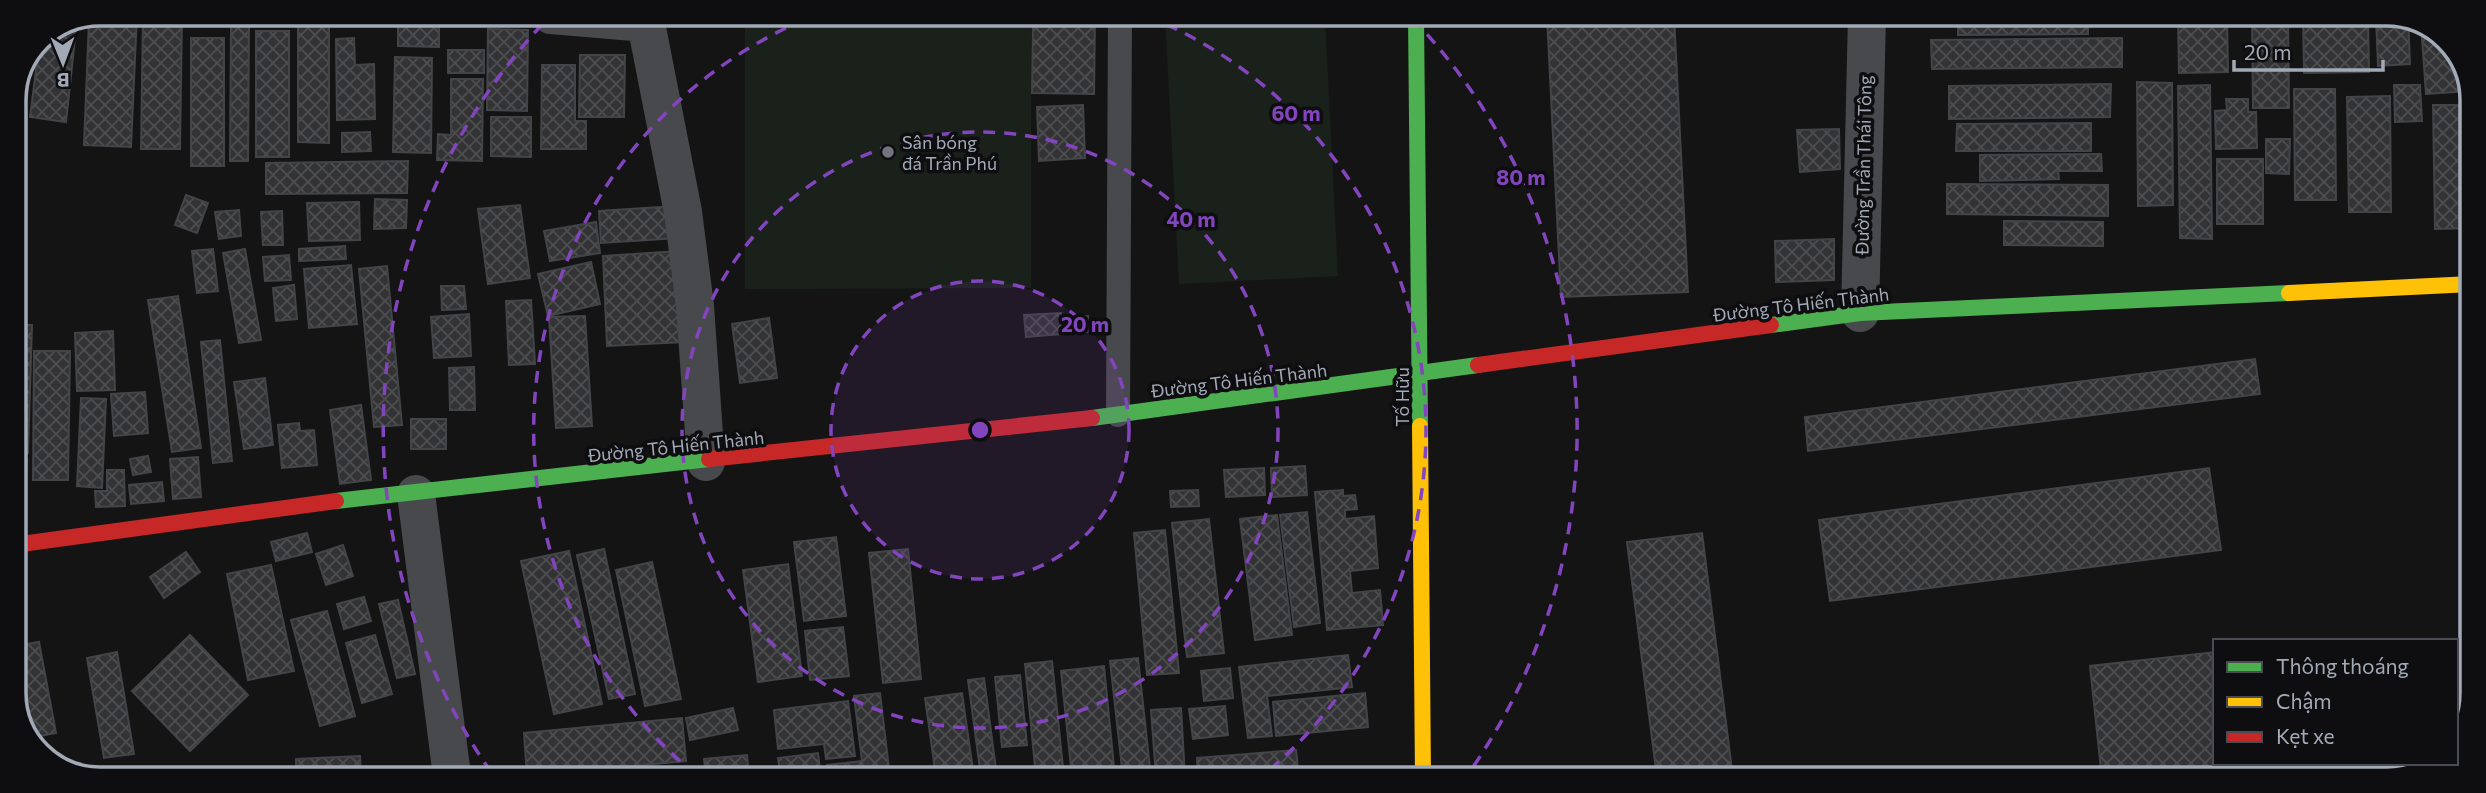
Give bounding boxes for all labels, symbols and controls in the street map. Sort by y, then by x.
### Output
north arrow [28,28,98,98]
scale bar [2234,28,2383,72]
text: 20 m [2244,39,2292,64]
text: B [57,69,70,92]
street label: Đường Trần Thái Tông [1850,75,1876,256]
text: 60 m [1271,100,1321,125]
place label: Sân bóng đá Trần Phú [902,131,997,174]
marker: Sân bóng đá Trần Phú [880,144,896,160]
text: 80 m [1496,164,1546,189]
text: 40 m [1166,206,1216,231]
street label: Đường Tô Hiến Thành [1711,282,1890,326]
text: 20 m [1061,311,1109,336]
street label: Đường Tô Hiến Thành [1149,358,1328,402]
street label: Tố Hữu [1391,367,1413,427]
centre of rings [968,418,992,442]
street label: Đường Tô Hiến Thành [586,426,765,466]
legend [2213,639,2458,765]
text: Thông thoáng [2276,653,2409,678]
text: Chậm [2276,688,2332,713]
text: Kẹt xe [2276,723,2335,748]

